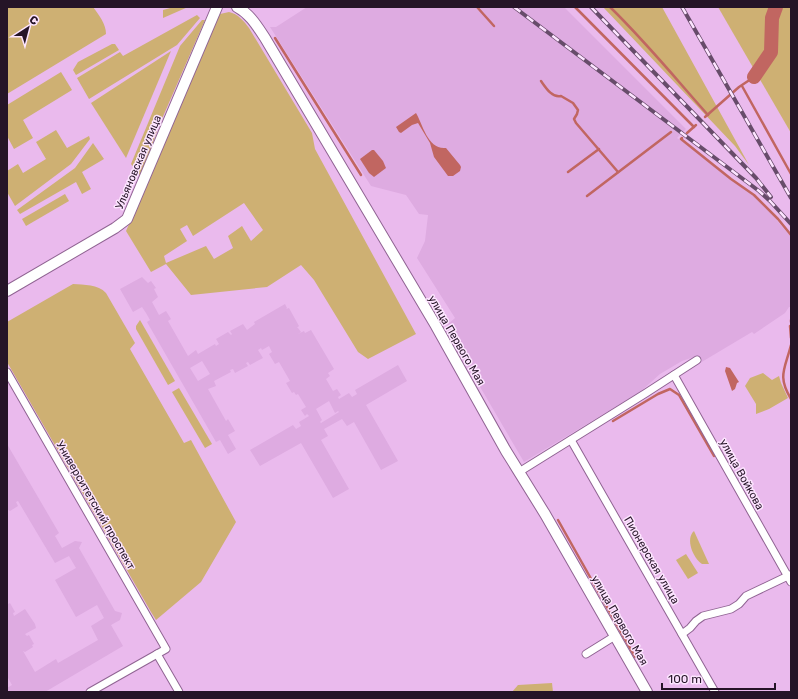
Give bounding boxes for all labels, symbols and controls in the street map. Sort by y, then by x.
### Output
north arrow [8,8,48,48]
text: С [27,13,41,28]
street label: Ульяновская улица [113,113,164,211]
street label: улица Первого Мая [425,293,488,388]
street label: улица Войкова [717,437,766,512]
street label: Университетский проспект [53,439,138,572]
street label: Пионерская улица [621,514,682,606]
street label: улица Первого Мая [588,573,651,668]
scale bar [662,665,775,691]
text: 100 m [668,672,702,686]

